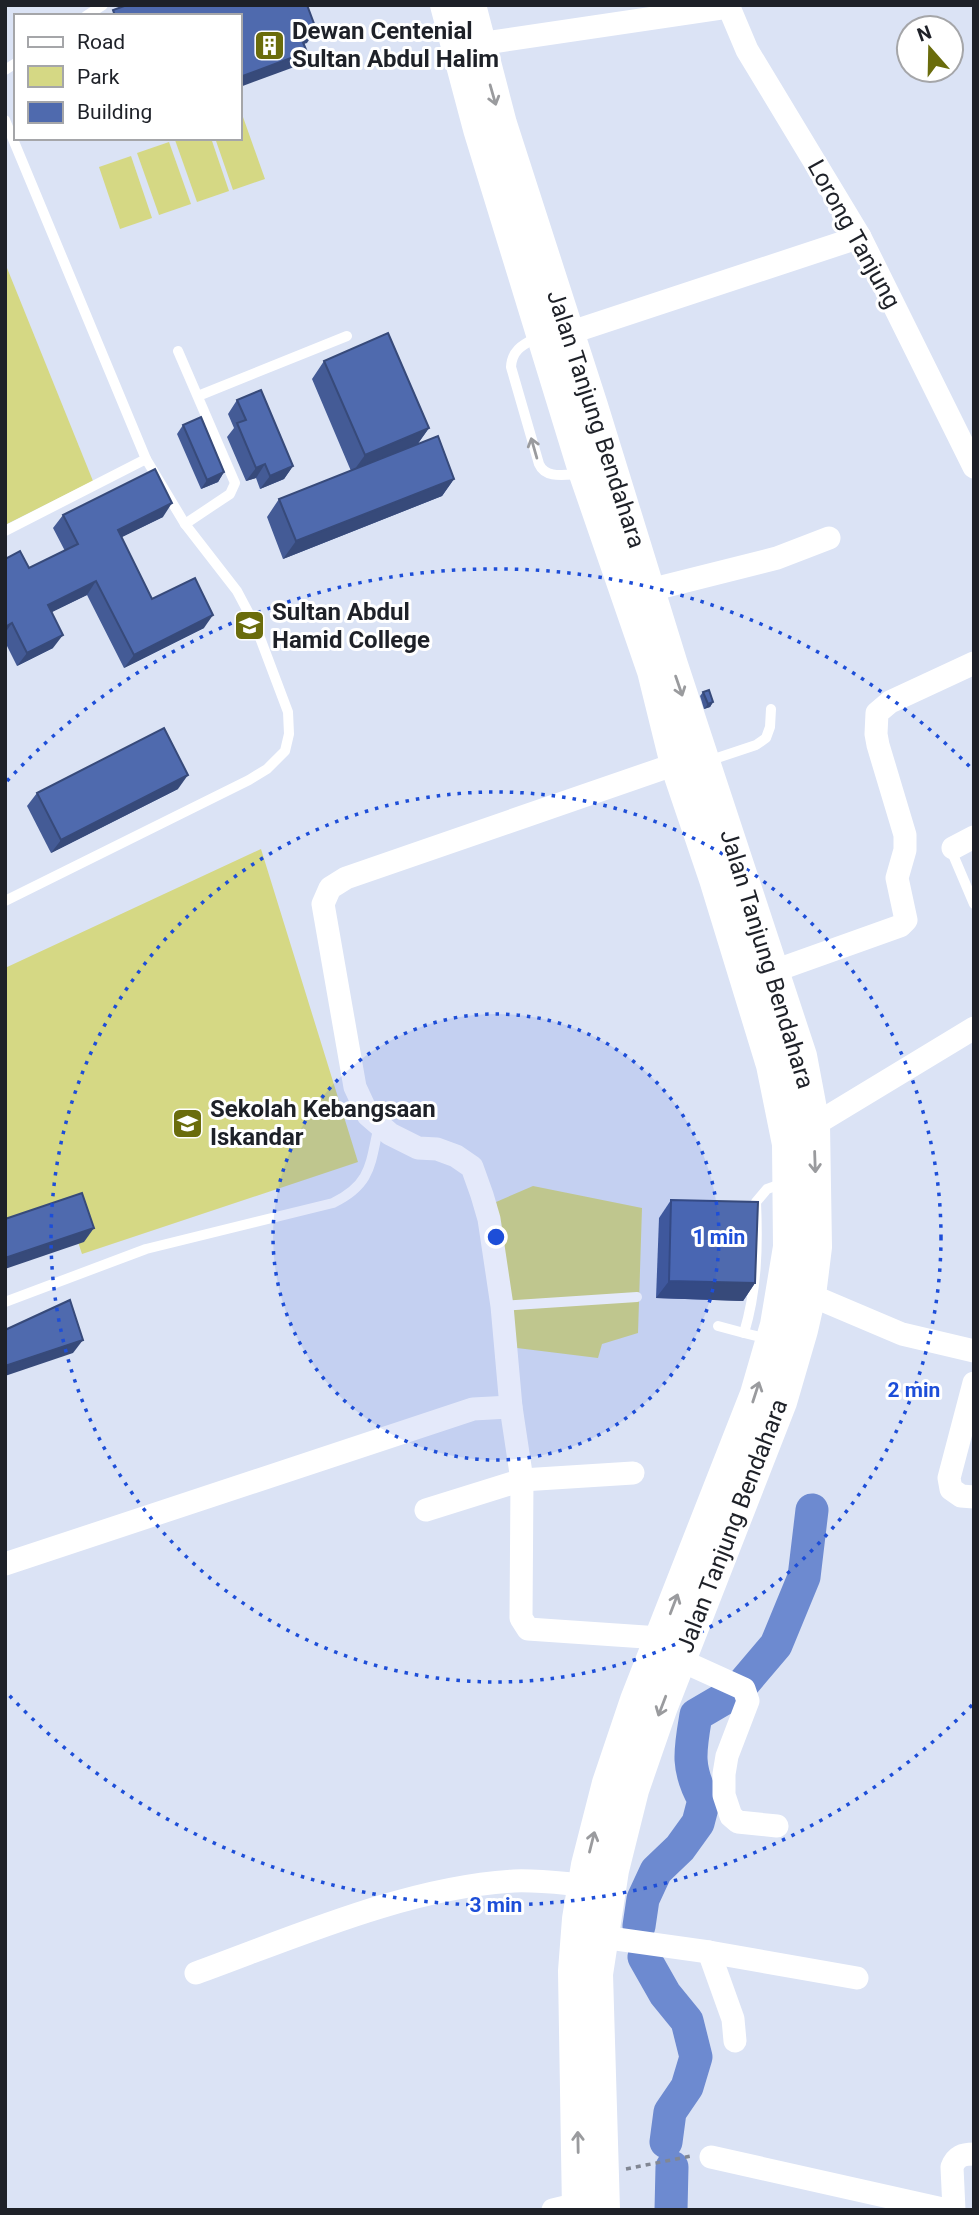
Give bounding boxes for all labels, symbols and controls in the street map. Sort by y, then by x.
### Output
legend [14,14,242,140]
north arrow [895,14,965,84]
place label: Dewan Centenial Sultan Abdul Halim [292,17,499,73]
text: N [914,20,935,47]
building icon: Dewan Centenial Sultan Abdul Halim [252,28,286,62]
text: Road [77,30,125,54]
text: Park [77,65,120,89]
one-way arrow [487,83,500,106]
text: Building [77,100,152,124]
street label: Lorong Tanjung [802,155,906,313]
street label: Jalan Tanjung Bendahara [541,287,651,551]
one-way arrow [527,438,540,460]
place label: Sultan Abdul Hamid College [272,598,430,654]
school or university icon: Sultan Abdul Hamid College [232,609,266,643]
one-way arrow [673,675,686,697]
street label: Jalan Tanjung Bendahara [714,826,820,1092]
place label: Sekolah Kebangsaan Iskandar [210,1095,436,1151]
school or university icon: Sekolah Kebangsaan Iskandar [170,1106,204,1140]
one-way arrow [809,1150,822,1173]
centre of rings [484,1225,508,1249]
text: 1 min [693,1225,745,1249]
text: 2 min [888,1378,940,1402]
one-way arrow [750,1381,763,1403]
street label: Jalan Tanjung Bendahara [671,1395,793,1657]
one-way arrow [668,1594,681,1615]
one-way arrow [655,1694,667,1716]
one-way arrow [586,1831,599,1854]
text: 3 min [470,1893,522,1917]
one-way arrow [571,2130,584,2153]

